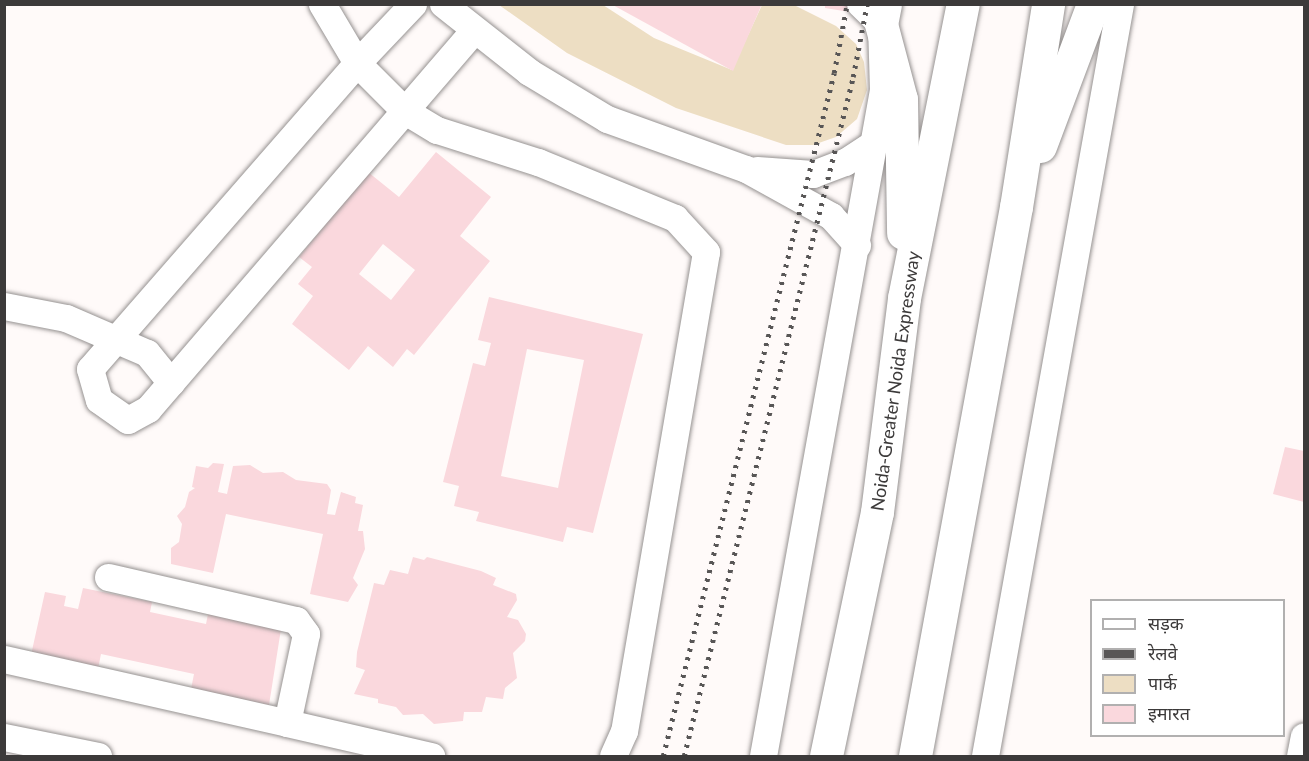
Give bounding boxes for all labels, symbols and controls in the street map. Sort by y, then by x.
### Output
street label: Noida-Greater Noida Expressway [866,249,924,513]
legend [1090,599,1285,737]
text: सड़क [1148,612,1184,634]
text: रेलवे [1148,642,1178,664]
text: पार्क [1148,672,1177,694]
text: इमारत [1148,702,1190,724]

